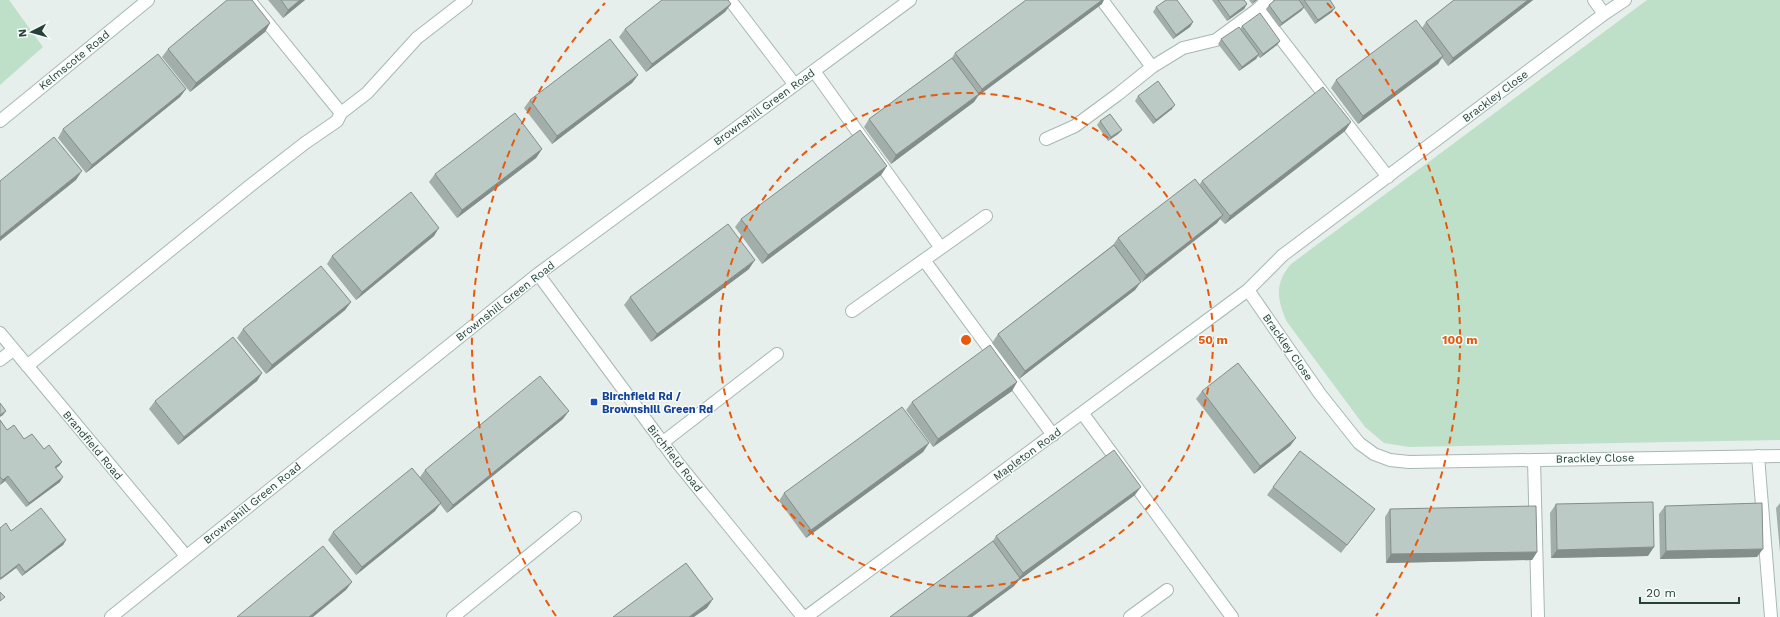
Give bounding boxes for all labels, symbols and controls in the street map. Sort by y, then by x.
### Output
north arrow [12,12,52,52]
text: N [16,28,29,38]
street label: Kelmscote Road [36,28,112,93]
street label: Brownshill Green Road [711,66,817,148]
street label: Brackley Close [1460,68,1531,125]
street label: Brownshill Green Road [453,259,557,344]
street label: Brackley Close [1260,311,1315,383]
centre of rings [959,333,973,347]
text: 50 m [1198,333,1228,347]
text: 100 m [1442,333,1478,347]
place label: Birchfield Rd / Brownshill Green Rd [602,390,713,416]
marker: Birchfield Rd / Brownshill Green Rd [589,397,599,407]
street label: Brandfield Road [60,408,125,482]
street label: Birchfield Road [644,422,705,495]
street label: Mapleton Road [991,425,1064,483]
street label: Brackley Close [1556,451,1634,466]
street label: Brownshill Green Road [201,460,304,547]
scale bar [1640,579,1739,605]
text: 20 m [1646,586,1676,600]

